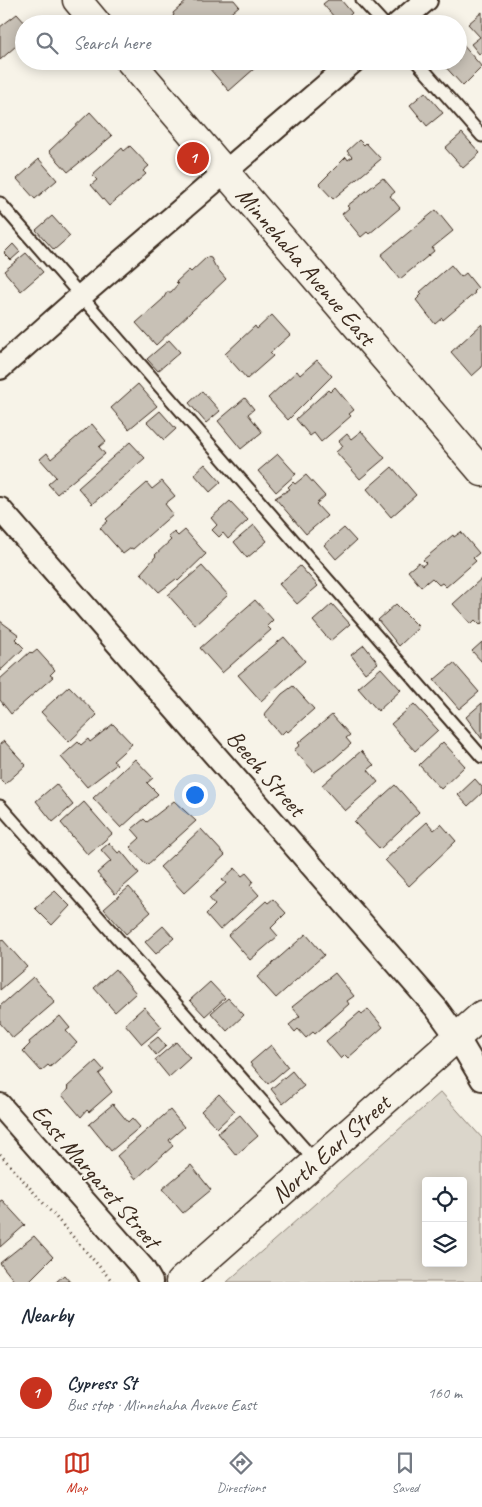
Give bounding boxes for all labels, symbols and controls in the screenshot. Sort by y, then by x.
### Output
search box [15,15,467,70]
icon: search [33,29,61,57]
text: Search here [73,31,150,55]
pin: 1 [177,139,209,177]
street label: Minnehaha Avenue East [229,181,383,353]
street label: Beech Street [220,723,313,824]
your location [182,782,208,808]
street label: North Earl Street [265,1087,398,1209]
street label: East Margaret Street [25,1098,169,1257]
map controls [422,1177,467,1267]
button: locate [422,1177,467,1222]
button: layers [422,1222,467,1267]
text: Nearby [20,1302,73,1328]
text: Cypress St [67,1371,137,1395]
text: 1 [32,1383,40,1403]
text: 160 m [428,1383,462,1403]
text: Bus stop · Minnehaha Avenue East [67,1395,257,1415]
tab: Map [63,1449,91,1496]
tab: Directions [217,1449,265,1496]
tab: Saved [391,1449,419,1496]

